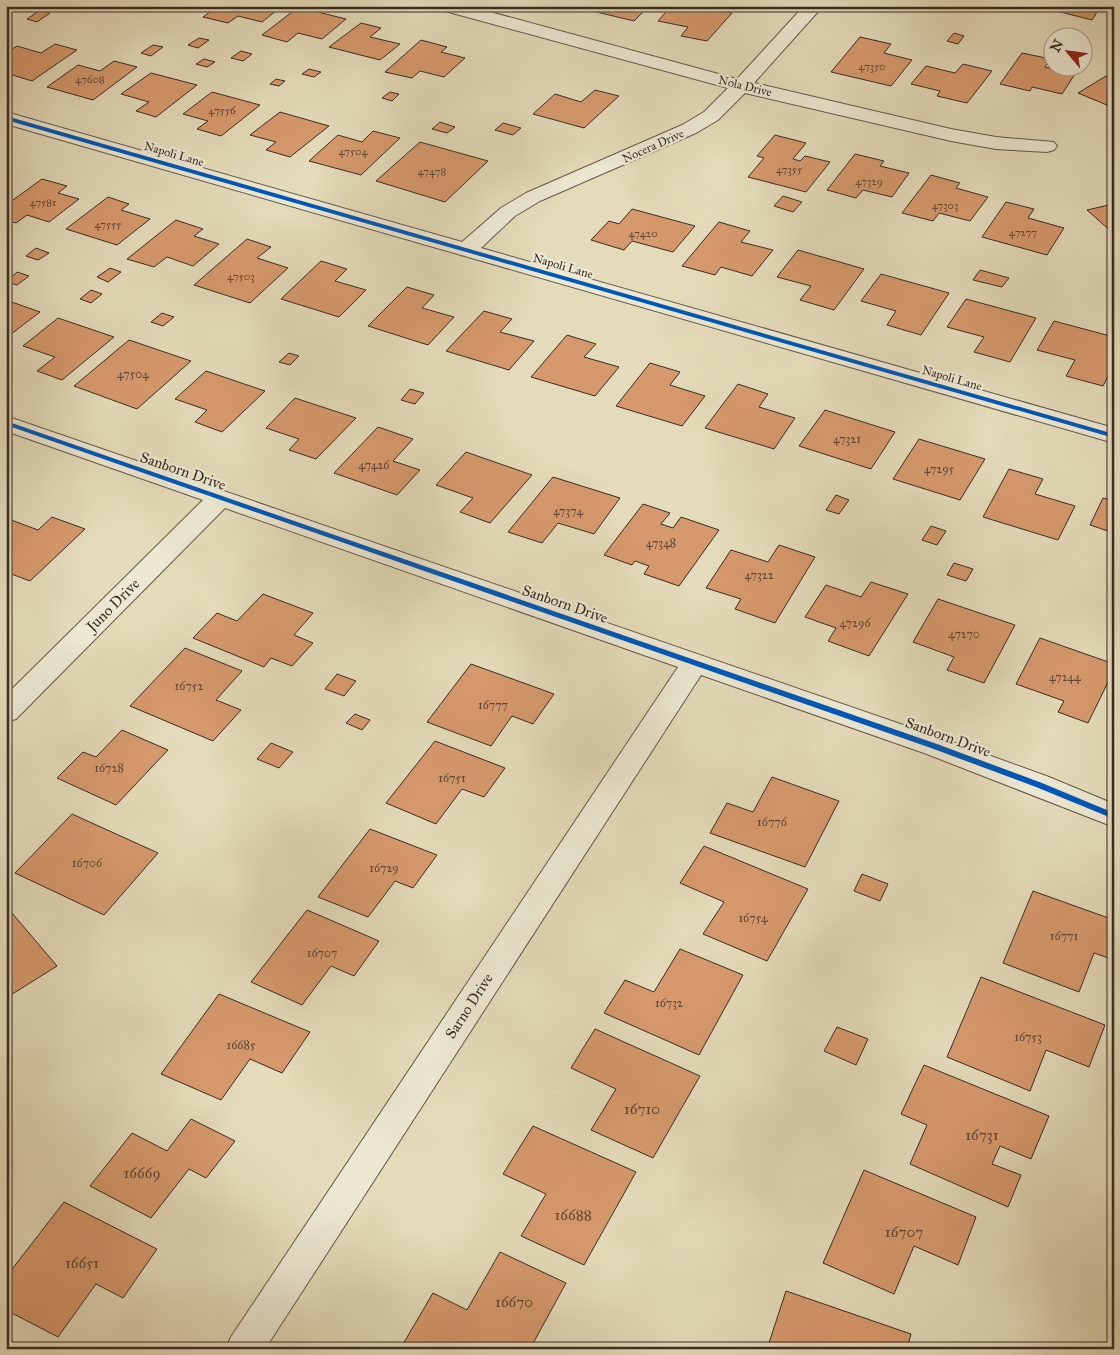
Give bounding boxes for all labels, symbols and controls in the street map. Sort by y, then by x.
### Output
north arrow [1042,28,1092,78]
text: N [1047,37,1067,55]
house number: 47350 [858,60,886,73]
house number: 47608 [75,73,105,86]
street label: Nola Drive [717,73,773,99]
house number: 47556 [208,104,236,117]
street label: Nocera Drive [620,126,686,166]
street label: Napoli Lane [142,139,206,169]
house number: 47504 [338,145,368,158]
house number: 47355 [776,163,802,176]
house number: 47478 [418,165,446,178]
house number: 47329 [855,175,883,188]
house number: 47581 [30,196,56,209]
house number: 47303 [932,199,958,212]
house number: 47555 [95,218,121,231]
house number: 47277 [1009,226,1037,239]
house number: 47420 [628,227,658,240]
street label: Napoli Lane [531,251,595,281]
house number: 47503 [227,270,255,283]
street label: Napoli Lane [920,363,984,393]
house number: 47504 [117,367,149,381]
house number: 47321 [833,432,861,446]
street label: Sanborn Drive [138,448,228,494]
house number: 47426 [358,458,390,472]
house number: 47295 [924,462,955,476]
house number: 47374 [553,504,583,518]
house number: 47348 [646,536,676,550]
house number: 47322 [744,568,774,582]
street label: Juno Drive [81,575,144,637]
street label: Sanborn Drive [520,581,610,627]
house number: 47296 [839,616,871,630]
house number: 47270 [948,627,980,641]
house number: 47244 [1049,670,1081,684]
house number: 16752 [175,679,203,693]
house number: 16777 [478,698,508,712]
street label: Sanborn Drive [903,713,993,761]
house number: 16728 [94,761,124,775]
house number: 16751 [438,771,466,785]
house number: 16776 [757,815,788,829]
house number: 16706 [72,856,103,870]
house number: 16729 [369,861,399,875]
house number: 16754 [738,911,768,925]
house number: 16771 [1050,929,1078,943]
house number: 16707 [307,946,337,960]
street label: Sarno Drive [441,970,497,1042]
house number: 16732 [655,996,683,1010]
house number: 16753 [1014,1030,1042,1044]
house number: 16685 [227,1038,256,1052]
house number: 16710 [624,1100,660,1118]
house number: 16731 [965,1126,999,1144]
house number: 16669 [123,1164,161,1182]
house number: 16688 [554,1206,592,1224]
house number: 16707 [885,1223,923,1241]
house number: 16651 [65,1254,99,1272]
house number: 16670 [495,1293,533,1311]

